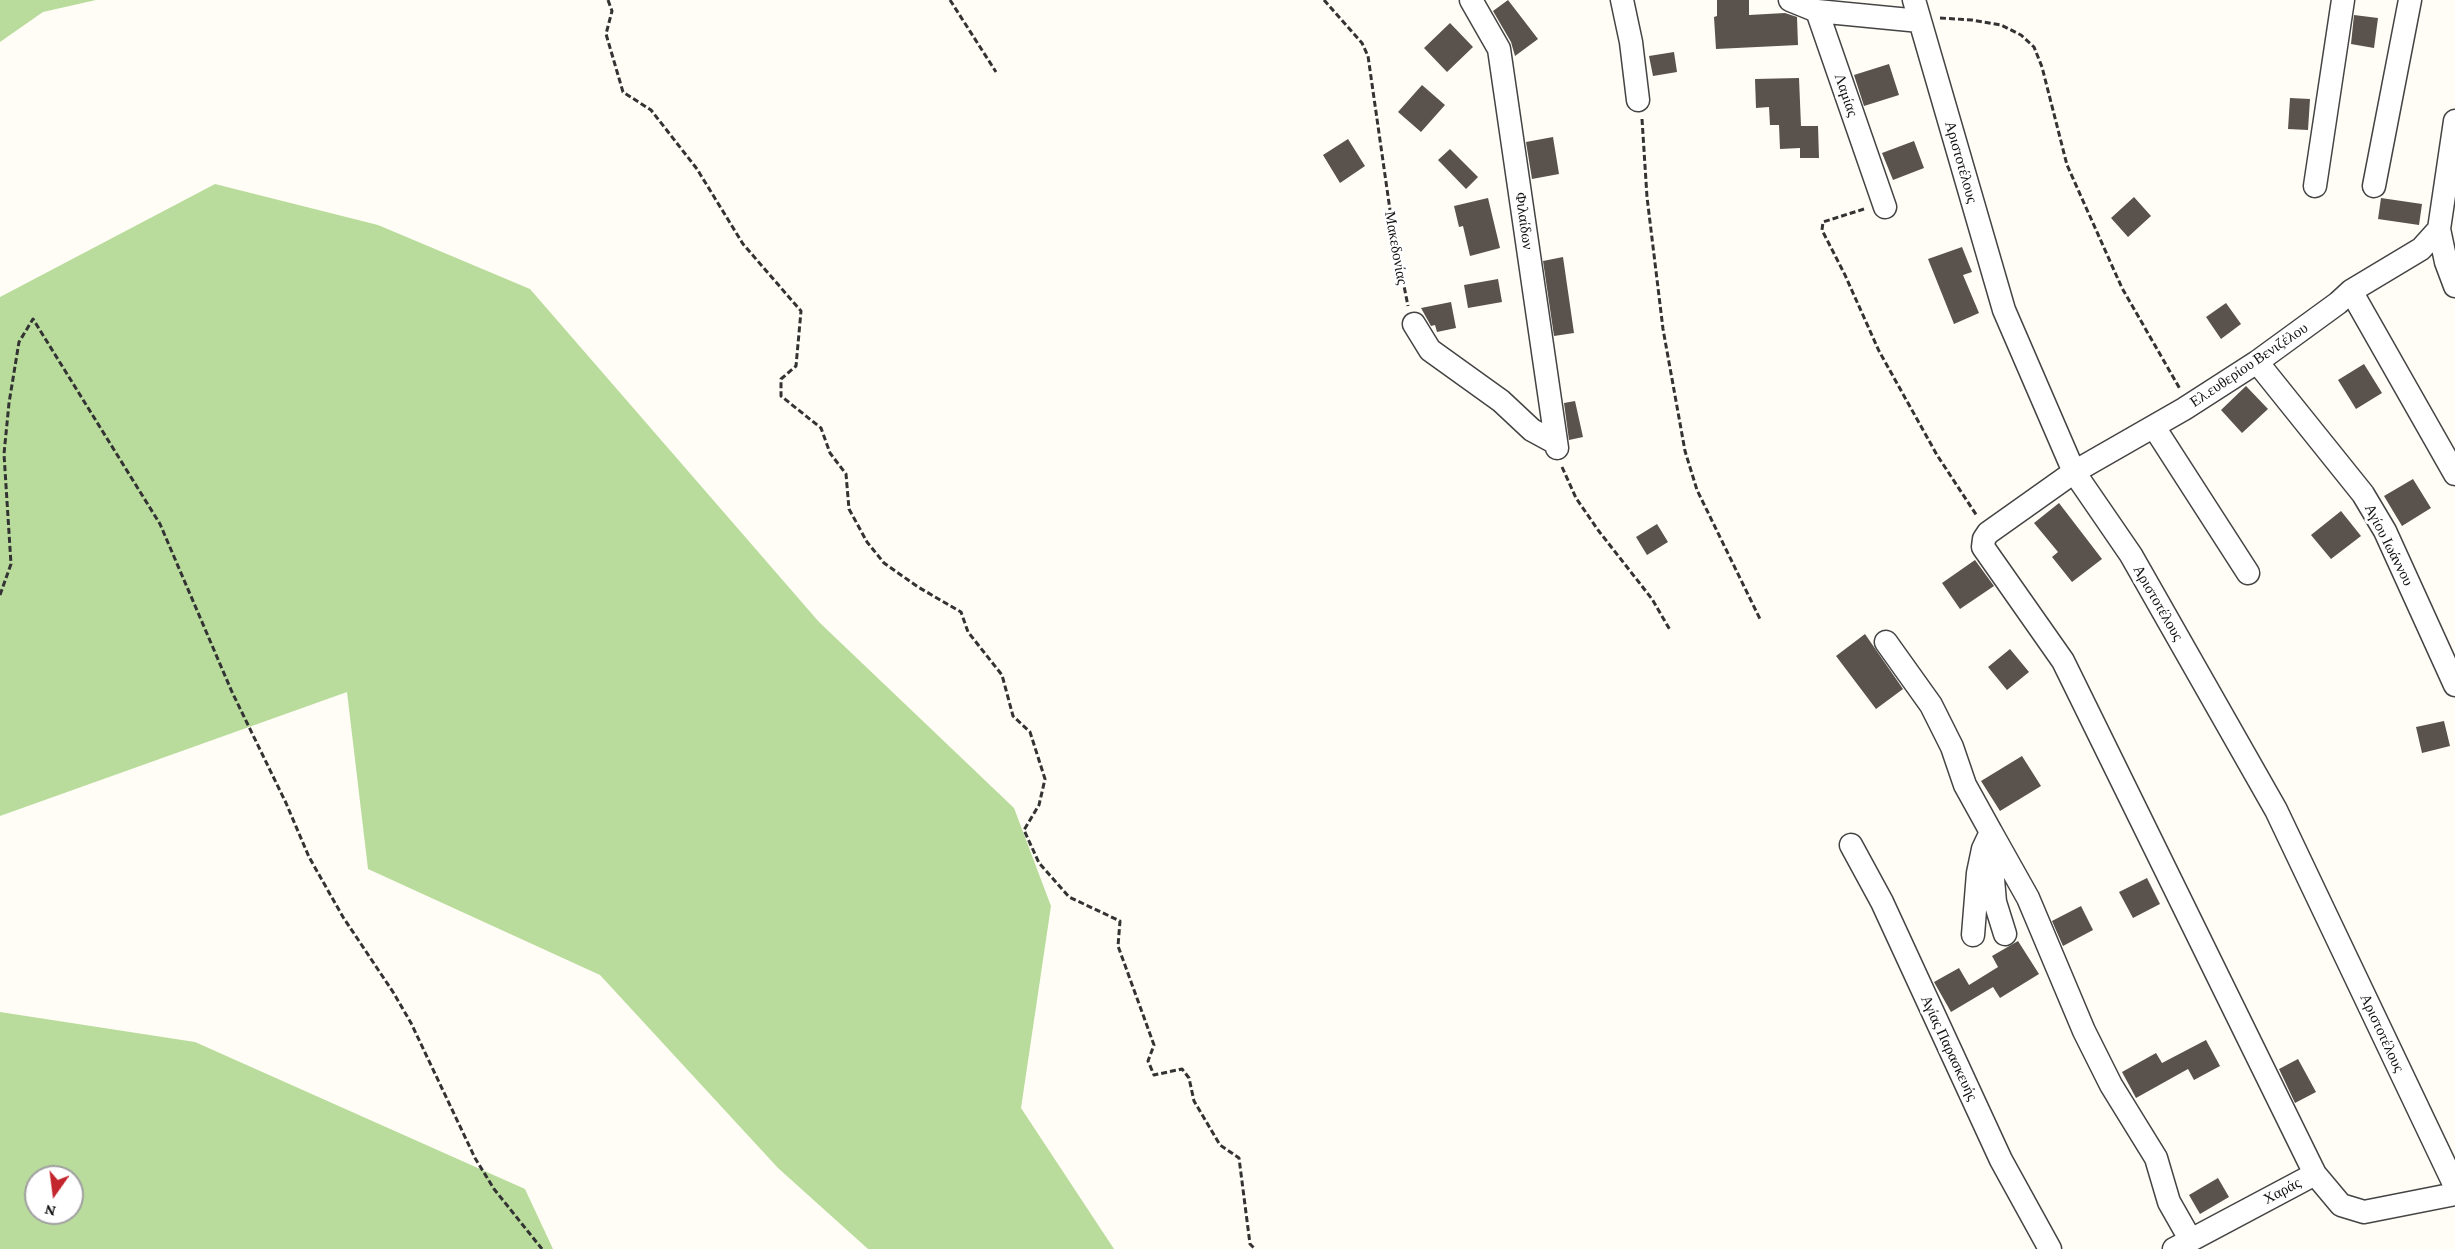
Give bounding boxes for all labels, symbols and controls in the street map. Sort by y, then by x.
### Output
street label: Λαμίας [1830,71,1862,119]
street label: Αριστοτέλους [1941,119,1981,205]
street label: Φιλαίδων [1511,191,1537,251]
street label: Μακεδονίας [1381,210,1411,286]
street label: Ελ.ευθερίου Βενιζέλου [2187,319,2311,411]
street label: Αγίου Ιωάννου [2361,501,2417,589]
street label: Αριστοτέλους [2129,562,2187,644]
street label: Αριστοτέλους [2356,991,2408,1075]
street label: Αγίας Παρασκευής [1917,992,1981,1104]
north arrow [24,1165,84,1225]
street label: Χαράς [2260,1174,2304,1208]
text: N [43,1201,57,1221]

